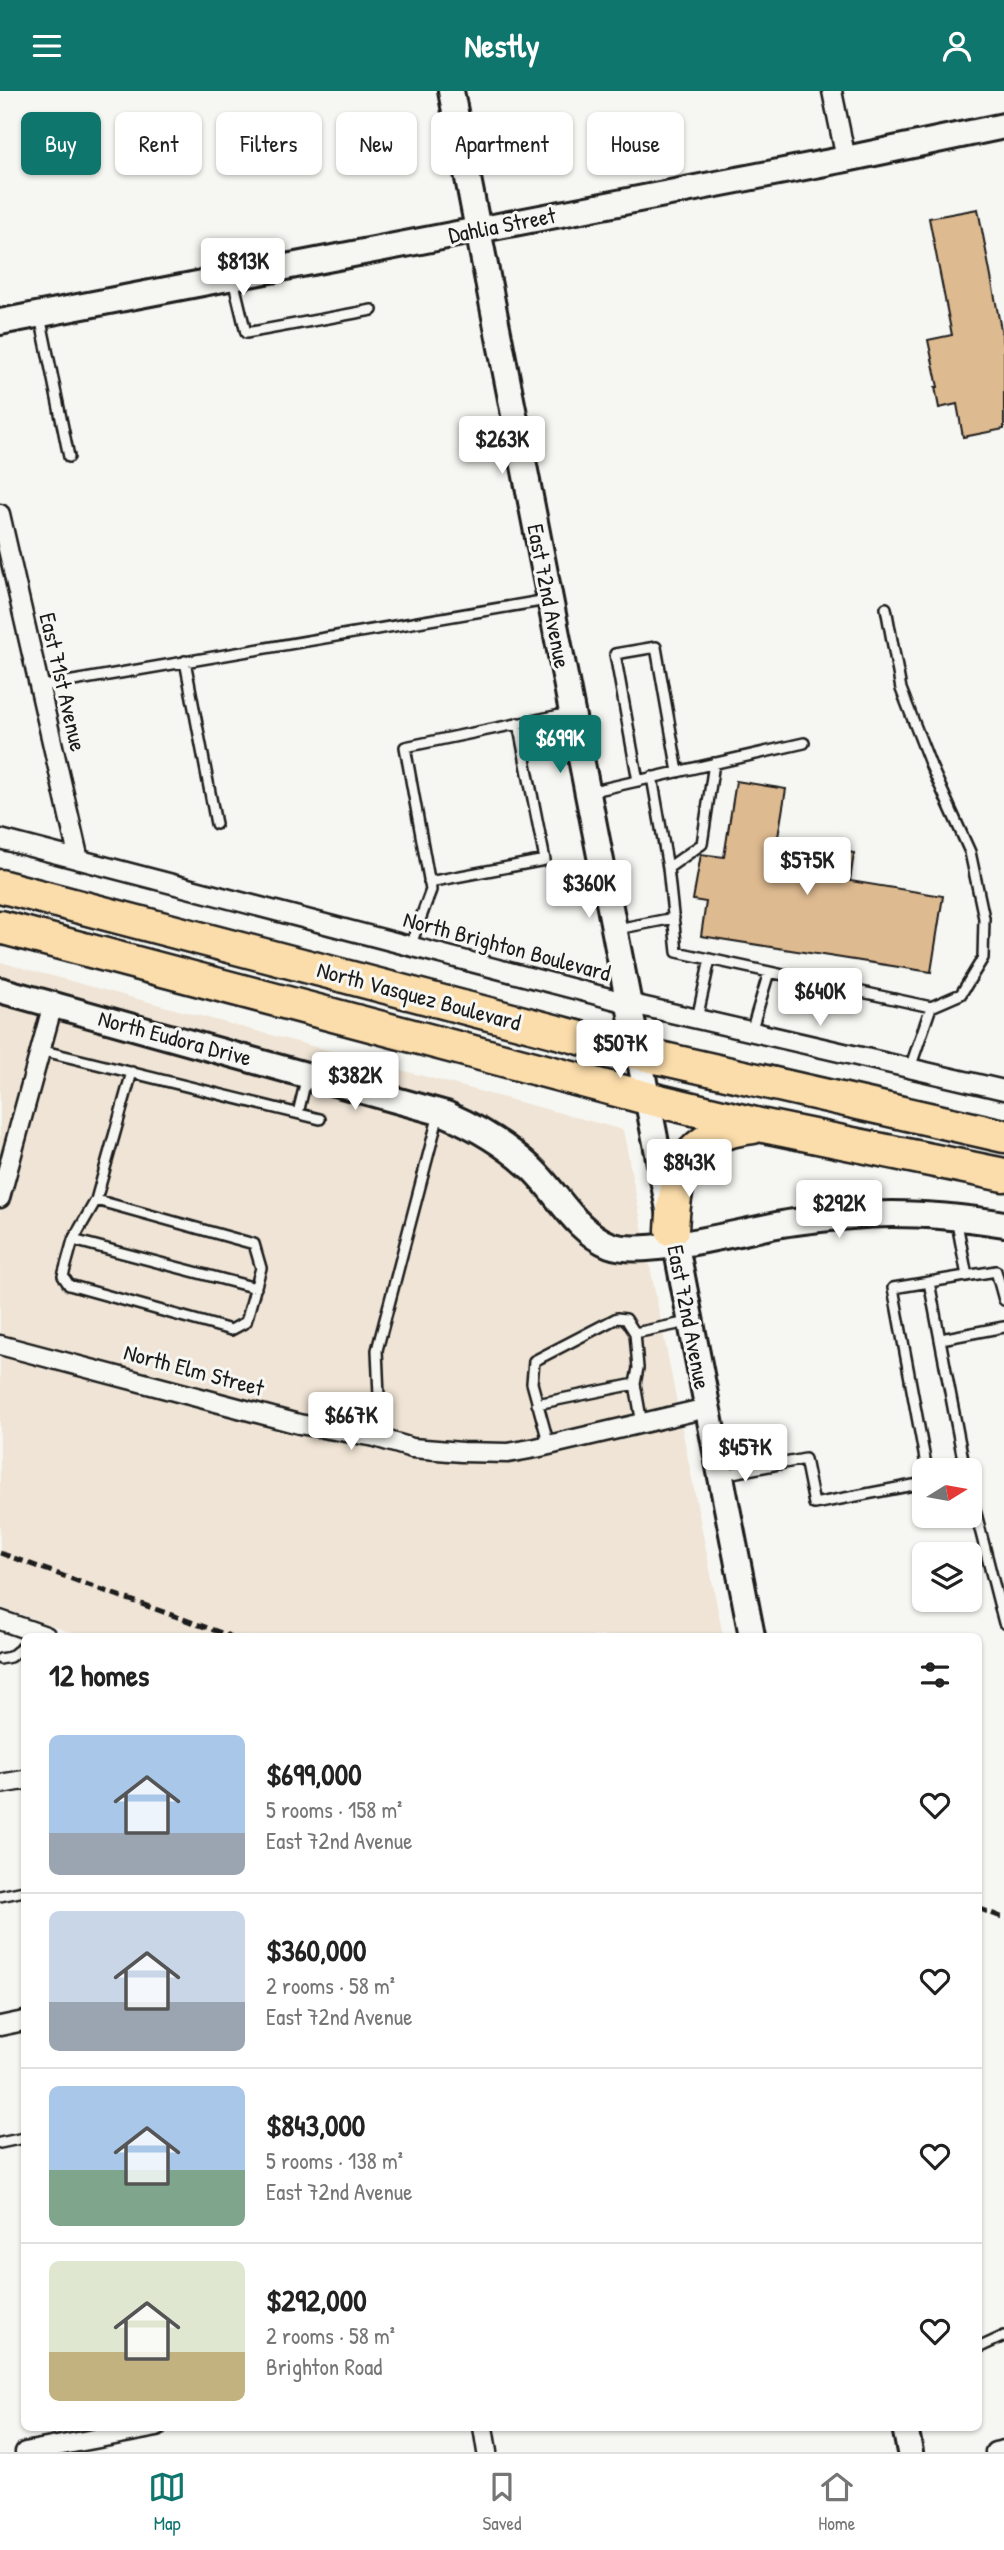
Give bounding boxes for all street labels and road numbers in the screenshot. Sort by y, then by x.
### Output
street label: Dahlia Street [446,199,559,250]
street label: East 72nd Avenue [520,521,579,671]
street label: East 71st Avenue [32,610,94,754]
street label: North Brighton Boulevard [400,903,614,988]
street label: North Vasquez Boulevard [314,953,524,1038]
street label: North Eudora Drive [95,1002,255,1073]
street label: East 72nd Avenue [660,1242,719,1392]
street label: North Elm Street [121,1336,269,1403]

